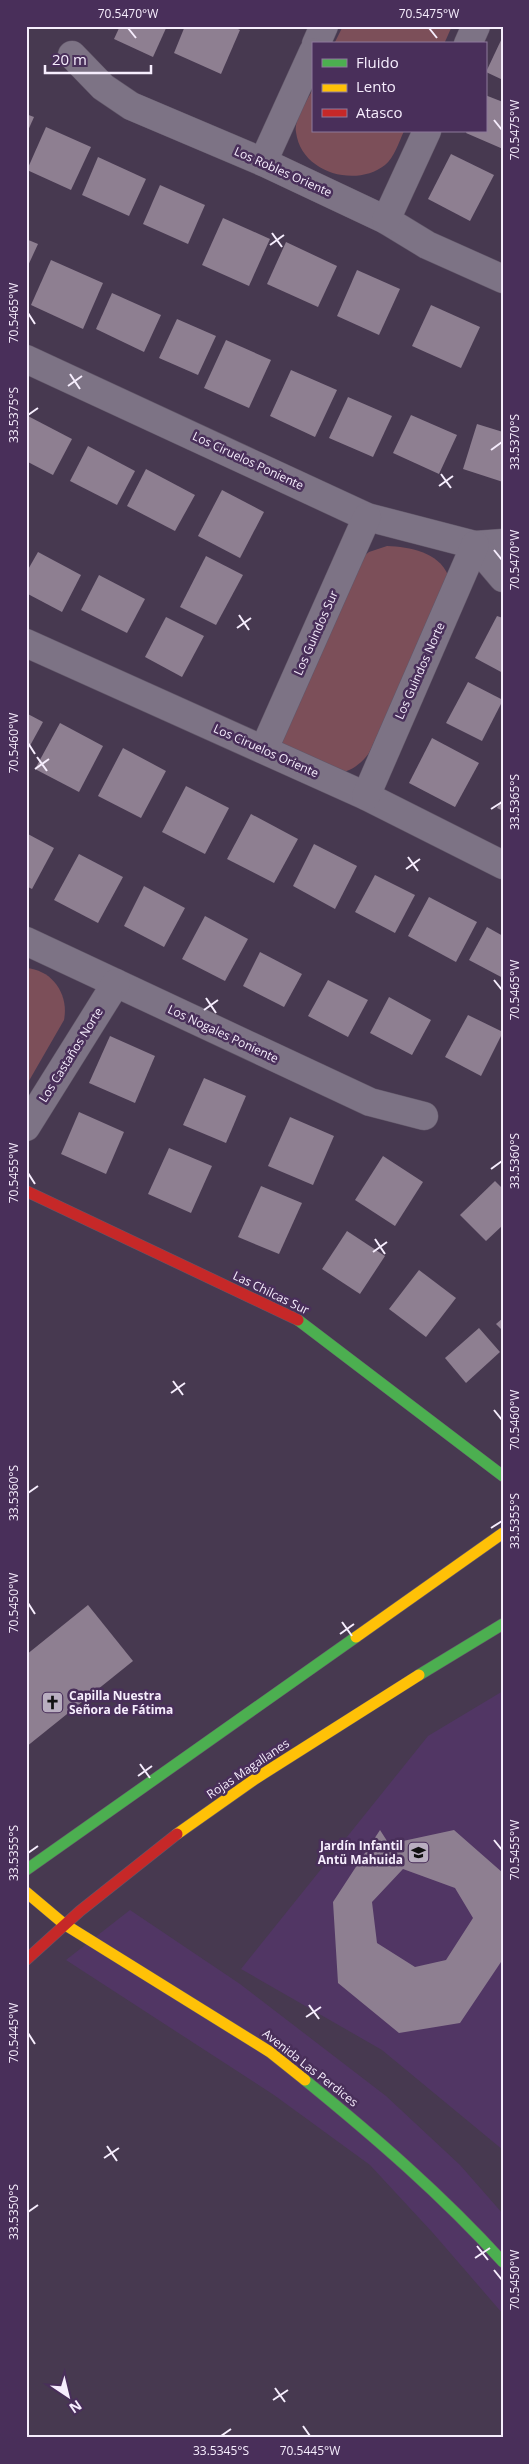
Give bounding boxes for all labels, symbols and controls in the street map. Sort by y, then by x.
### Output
text: 70.5470°W [98,5,158,22]
text: 70.5475°W [399,5,459,22]
scale bar [45,42,151,74]
legend [312,42,486,132]
text: 20 m [52,49,87,69]
text: Fluido [356,52,399,72]
text: Lento [356,76,396,96]
text: 70.5475°W [506,100,523,160]
text: Atasco [356,102,403,122]
street label: Los Robles Oriente [232,142,335,201]
text: 70.5465°W [5,283,22,343]
text: 33.5375°S [5,387,22,443]
text: 33.5370°S [506,414,523,470]
street label: Los Ciruelos Poniente [190,427,307,494]
text: 70.5470°W [506,530,523,590]
street label: Los Guindos Sur [289,588,342,678]
street label: Los Guindos Norte [391,619,449,722]
text: 70.5460°W [5,713,22,773]
street label: Los Ciruelos Oriente [211,720,322,781]
text: 33.5365°S [506,774,523,830]
text: 70.5465°W [506,960,523,1020]
street label: Los Nogales Poniente [165,1000,282,1067]
street label: Los Castaños Norte [35,1004,107,1105]
text: 33.5360°S [506,1133,523,1189]
text: 70.5455°W [5,1143,22,1203]
street label: Las Chilcas Sur [230,1267,312,1318]
text: 70.5460°W [506,1390,523,1450]
text: 33.5360°S [5,1465,22,1521]
text: 33.5355°S [506,1493,523,1549]
text: 70.5450°W [5,1573,22,1633]
place label: Capilla Nuestra Señora de Fátima [69,1687,173,1718]
church icon: Capilla Nuestra Señora de Fátima [41,1691,65,1715]
street label: Rojas Magallanes [203,1734,293,1803]
text: 70.5455°W [506,1820,523,1880]
text: 33.5355°S [5,1825,22,1881]
place label: Jardín Infantil Antü Mahuida [318,1837,403,1868]
school or university icon: Jardín Infantil Antü Mahuida [407,1841,431,1865]
text: 70.5445°W [5,2003,22,2063]
street label: Avenida Las Perdices [259,2025,362,2111]
text: 33.5350°S [5,2184,22,2240]
text: 70.5450°W [506,2250,523,2310]
north arrow [42,2372,92,2422]
text: N [66,2396,86,2418]
text: 33.5345°S [193,2442,249,2459]
text: 70.5445°W [280,2442,340,2459]

